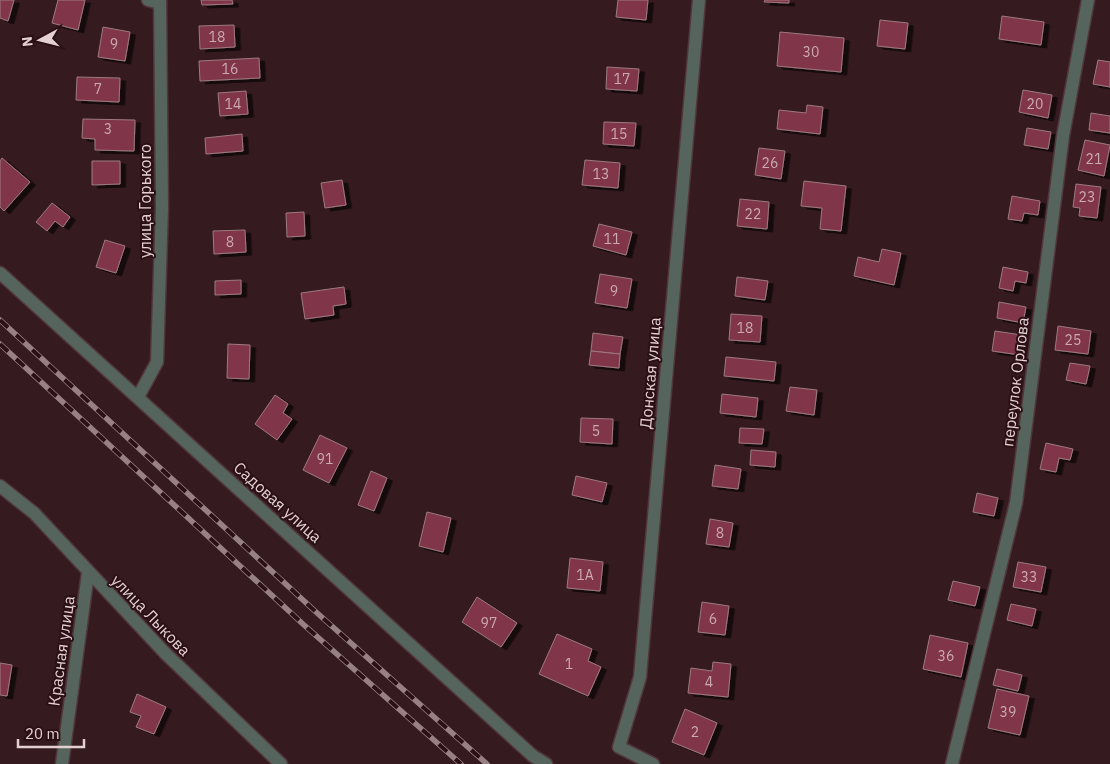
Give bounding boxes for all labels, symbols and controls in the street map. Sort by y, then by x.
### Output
north arrow [15,15,65,65]
house number: 18 [209,28,225,46]
text: N [18,35,37,48]
house number: 9 [110,35,118,53]
house number: 30 [803,43,819,61]
house number: 16 [222,60,238,78]
house number: 17 [614,70,630,88]
house number: 7 [94,80,102,98]
house number: 14 [225,95,241,113]
house number: 20 [1027,95,1043,113]
house number: 3 [104,120,112,138]
house number: 15 [611,125,627,143]
street label: улица Горького [135,144,155,258]
house number: 21 [1086,150,1102,168]
house number: 26 [762,154,778,172]
house number: 13 [593,165,609,183]
house number: 23 [1079,188,1095,206]
house number: 22 [745,205,761,223]
house number: 11 [604,230,620,248]
house number: 8 [226,233,234,251]
house number: 9 [610,282,618,300]
street label: Донская улица [635,316,665,430]
street label: переулок Орлова [997,316,1033,448]
house number: 18 [737,319,753,337]
house number: 25 [1065,331,1081,349]
house number: 5 [592,422,600,440]
house number: 91 [317,450,333,468]
street label: Садовая улица [230,457,326,547]
house number: 8 [716,524,724,542]
house number: 1А [576,566,594,584]
house number: 33 [1021,568,1037,586]
street label: улица Лыкова [107,570,195,660]
street label: Красная улица [43,594,79,707]
house number: 6 [709,610,717,628]
house number: 97 [481,614,497,632]
house number: 36 [938,647,954,665]
house number: 1 [565,655,573,673]
house number: 4 [705,673,713,691]
house number: 39 [1000,703,1016,721]
scale bar [18,716,84,748]
house number: 2 [691,723,699,741]
text: 20 m [25,724,60,743]

